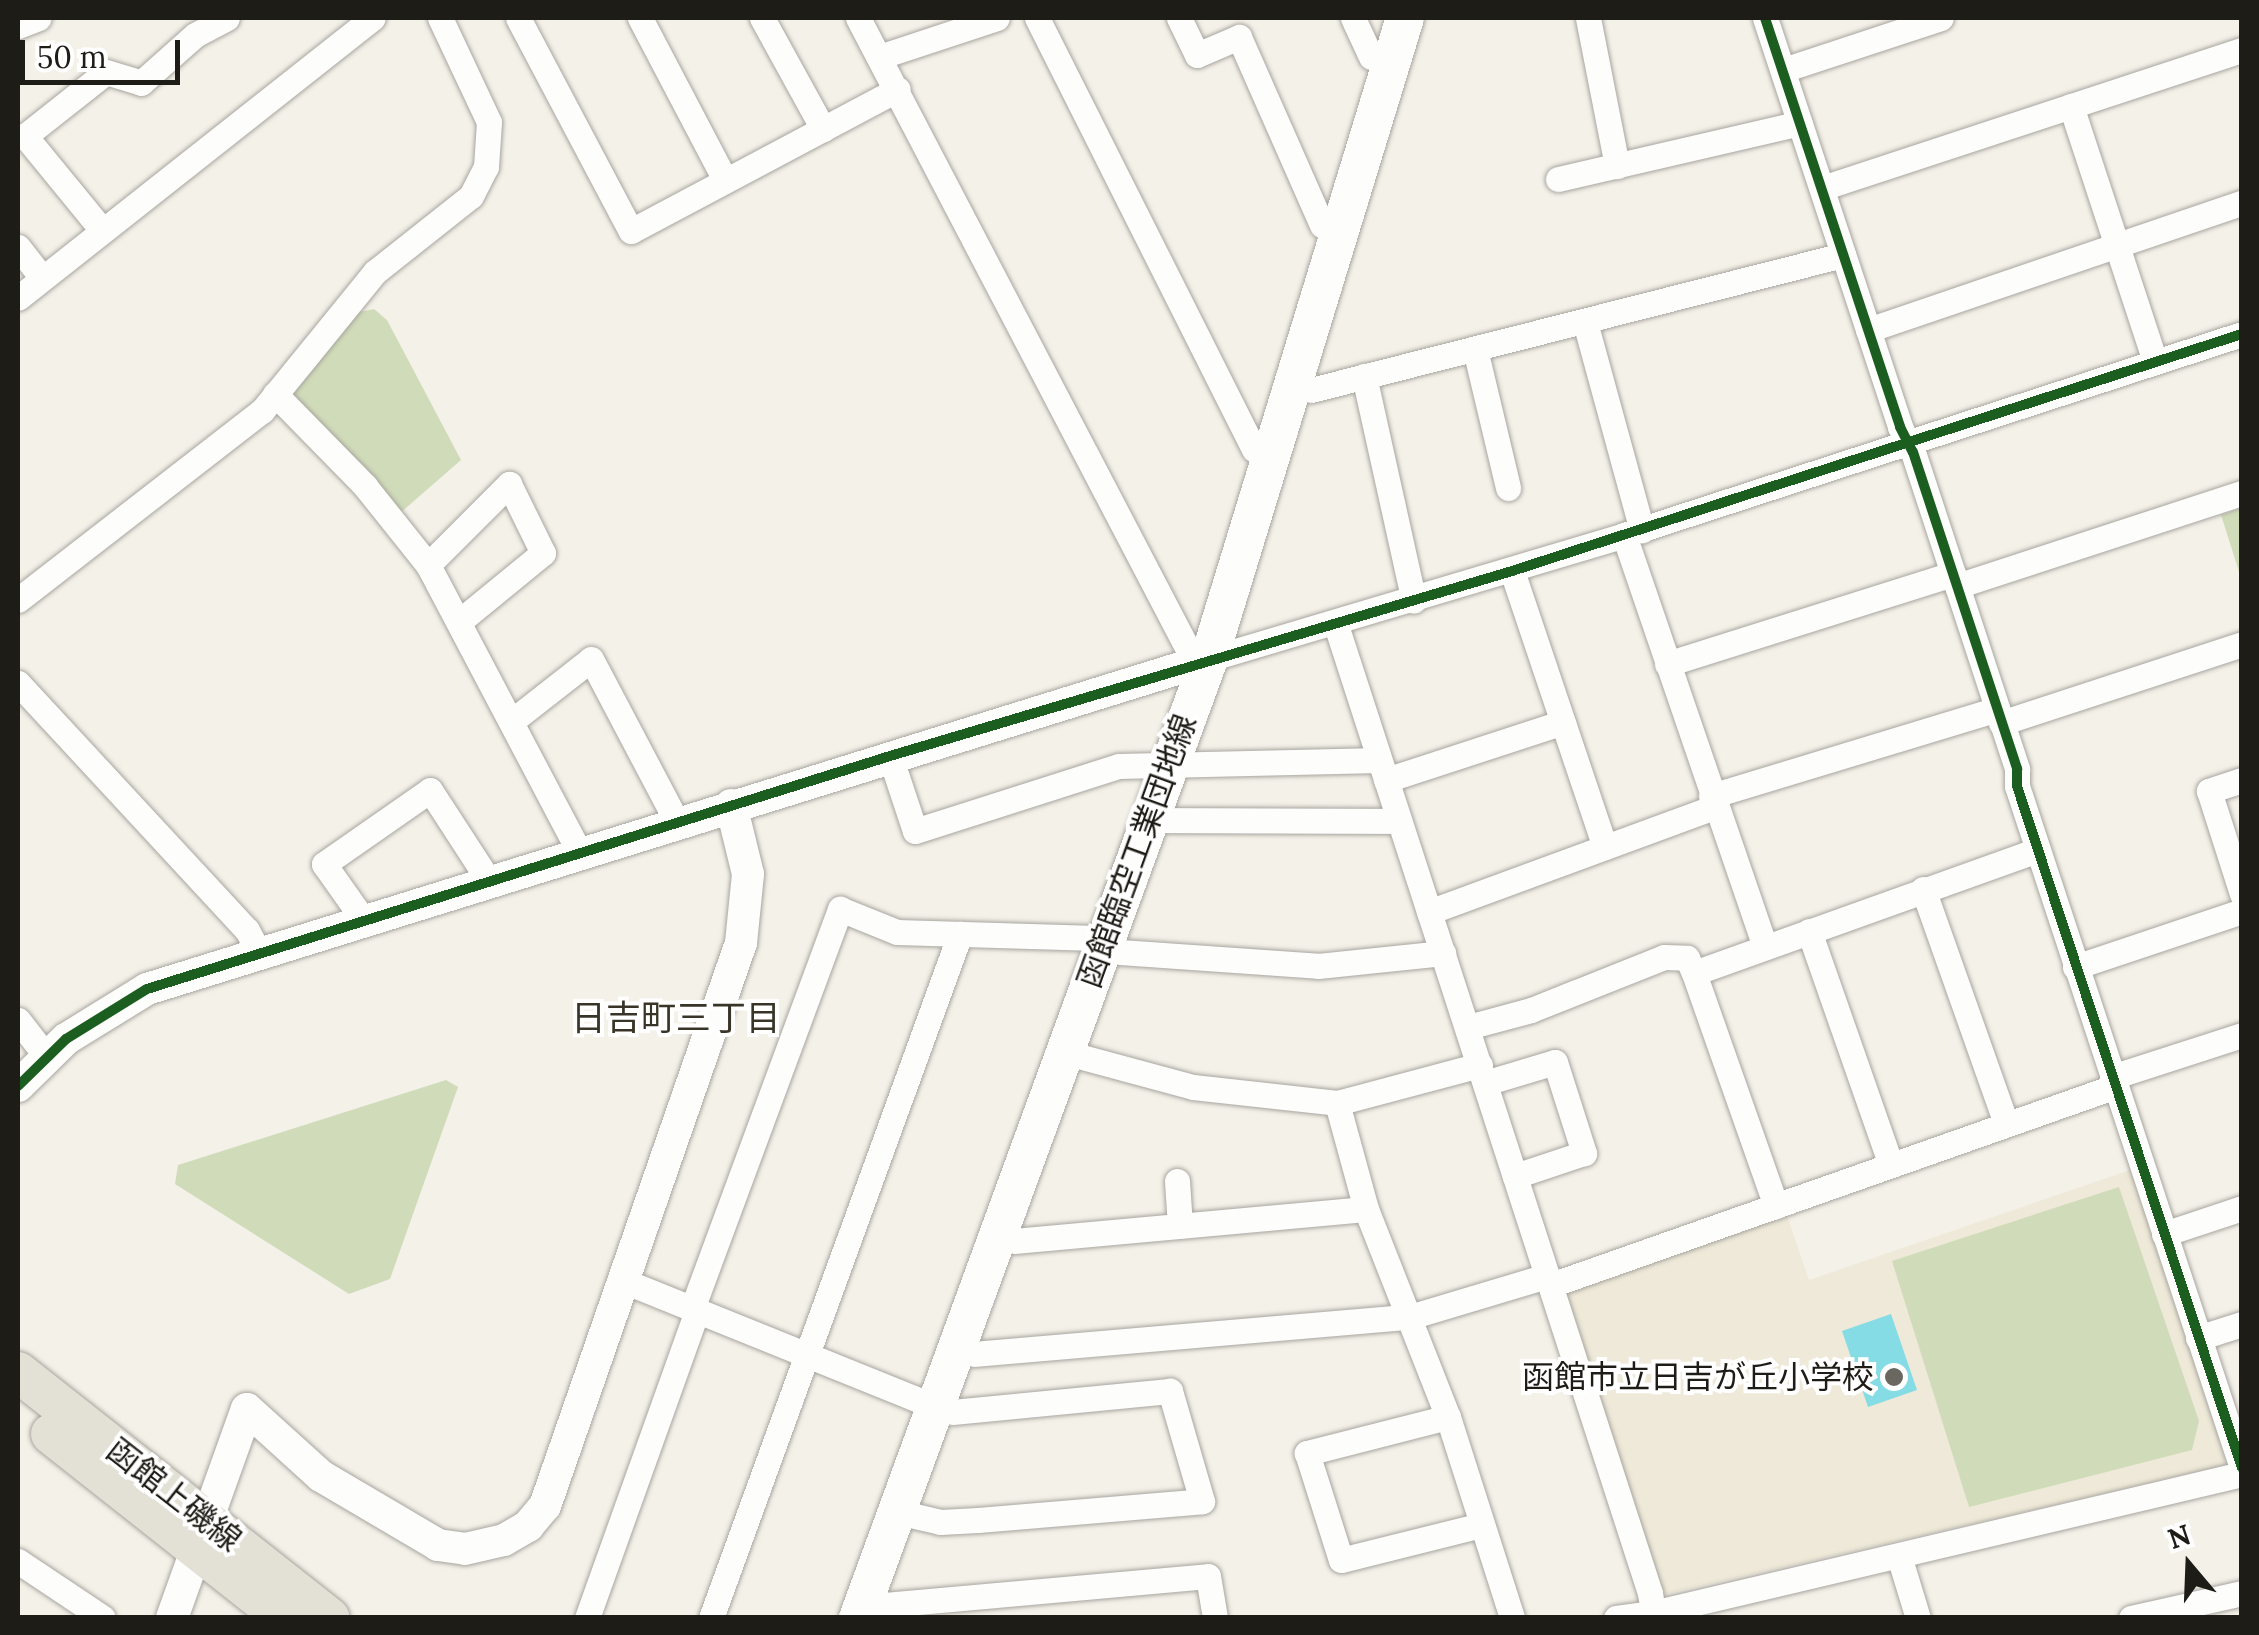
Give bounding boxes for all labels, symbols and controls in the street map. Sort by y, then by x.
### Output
scale bar [25,20,185,82]
text: 50 m [37,38,107,76]
street label: 函館臨空工業団地線 [1070,709,1204,993]
district label: 日吉町三丁目 [571,997,781,1039]
place label: 函館市立日吉が丘小学校 [1522,1358,1874,1396]
marker: 函館市立日吉が丘小学校 [1883,1366,1905,1388]
street label: 函館上磯線 [99,1431,249,1559]
north arrow [2139,1515,2239,1615]
text: N [2163,1516,2195,1557]

